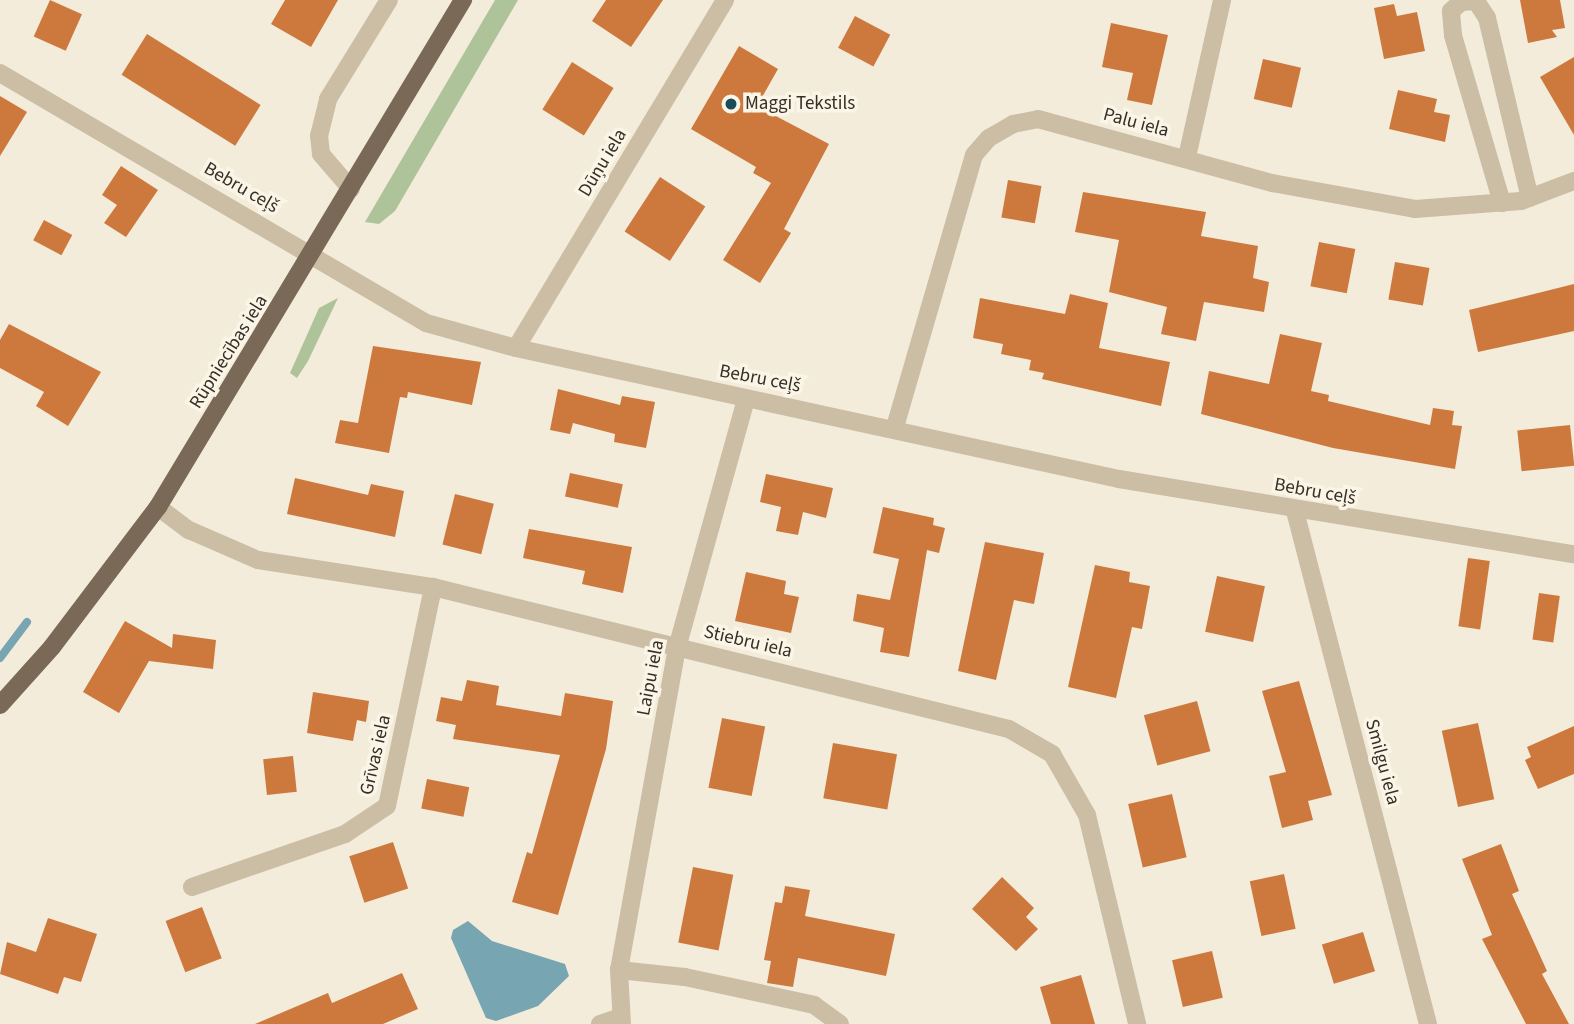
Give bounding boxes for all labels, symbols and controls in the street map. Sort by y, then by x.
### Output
place label: Maggi Tekstils [745,93,855,115]
marker: Maggi Tekstils [723,96,739,112]
street label: Palu iela [1101,103,1171,143]
street label: Dūņu iela [574,125,632,201]
street label: Bebru ceļš [200,158,282,218]
street label: Rūpniecības iela [185,291,273,413]
street label: Bebru ceļš [717,360,803,398]
street label: Bebru ceļš [1272,474,1358,510]
street label: Stiebru iela [702,621,794,663]
street label: Laipu iela [632,638,670,718]
street label: Grīvas iela [356,713,396,797]
street label: Smilgu iela [1360,717,1404,807]

